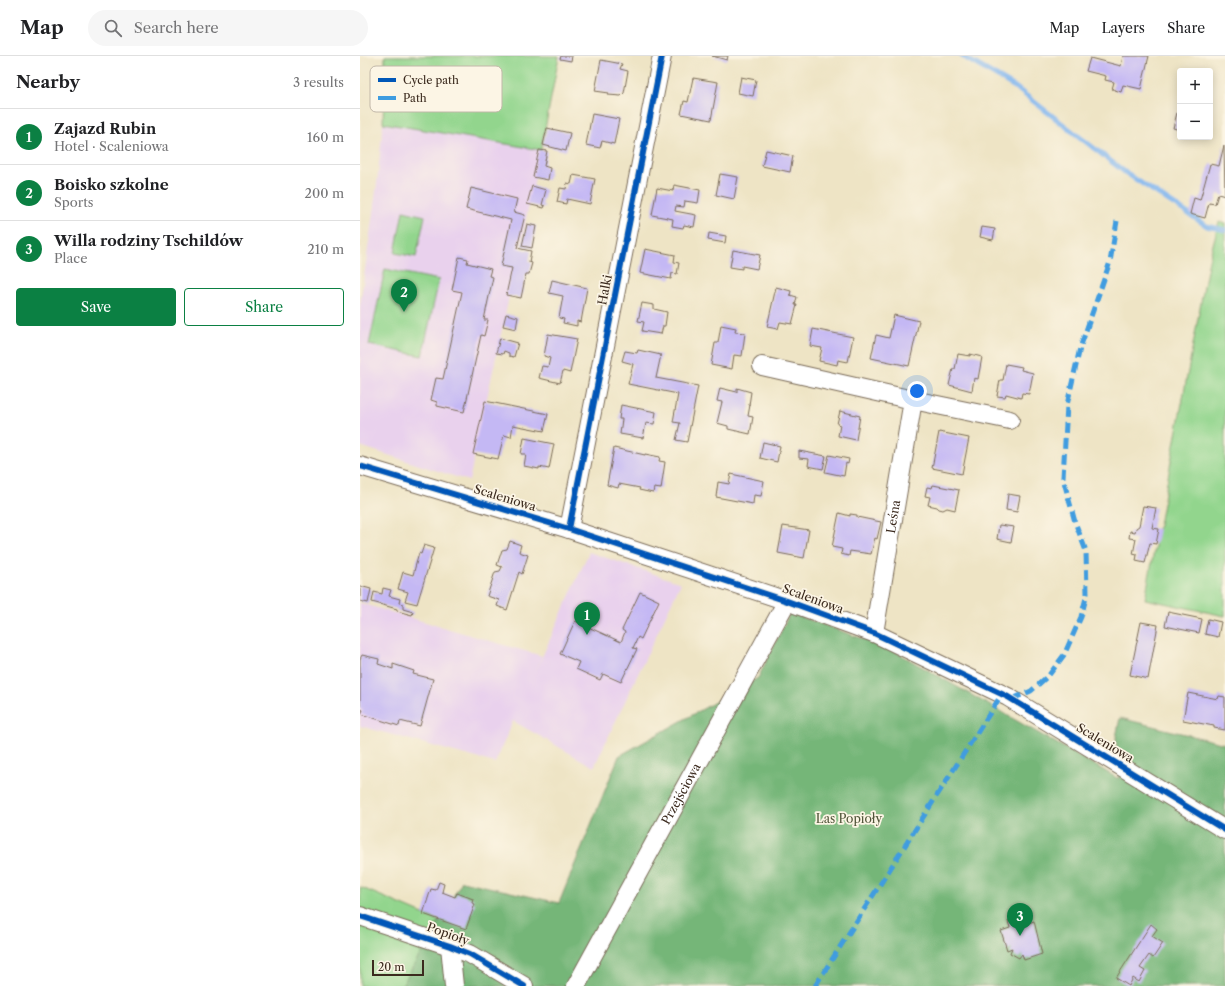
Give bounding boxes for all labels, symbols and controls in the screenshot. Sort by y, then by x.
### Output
search box [88,10,368,46]
text: Map [20,16,64,39]
icon: search [102,17,124,39]
text: Search here [134,18,219,37]
text: Map [1049,19,1079,37]
text: Layers [1101,19,1145,37]
text: Share [1167,19,1205,37]
legend [370,66,502,112]
map controls [1177,68,1213,140]
button: + [1177,68,1213,104]
text: Nearby [16,72,80,92]
text: Cycle path [403,73,459,87]
text: 3 results [293,74,344,90]
text: Path [403,91,427,105]
button: − [1177,104,1213,140]
text: Zajazd Rubin [54,119,156,138]
text: 1 [26,129,32,145]
text: 160 m [307,129,344,145]
text: Hotel · Scaleniowa [54,138,169,154]
text: Boisko szkolne [54,175,169,194]
text: 2 [25,185,33,201]
text: 200 m [304,185,344,201]
text: Sports [54,194,93,210]
text: Willa rodziny Tschildów [54,231,243,250]
text: 3 [25,241,33,257]
text: 210 m [307,241,344,257]
text: Place [54,250,87,266]
street label: Halki [594,273,615,306]
pin: 2 [391,279,417,312]
button: Save [16,288,176,326]
button: Share [184,288,344,326]
your location [907,381,927,401]
street label: Scaleniowa [472,481,539,514]
street label: Leśna [883,498,903,534]
street label: Scaleniowa [780,581,847,617]
pin: 1 [574,602,600,635]
street label: Scaleniowa [1074,720,1137,766]
street label: Przejściowa [658,760,704,827]
park label: Las Popioły [816,811,882,826]
pin: 3 [1007,903,1033,936]
street label: Popioły [425,919,472,948]
scale bar [372,958,424,977]
text: 20 m [378,960,404,974]

